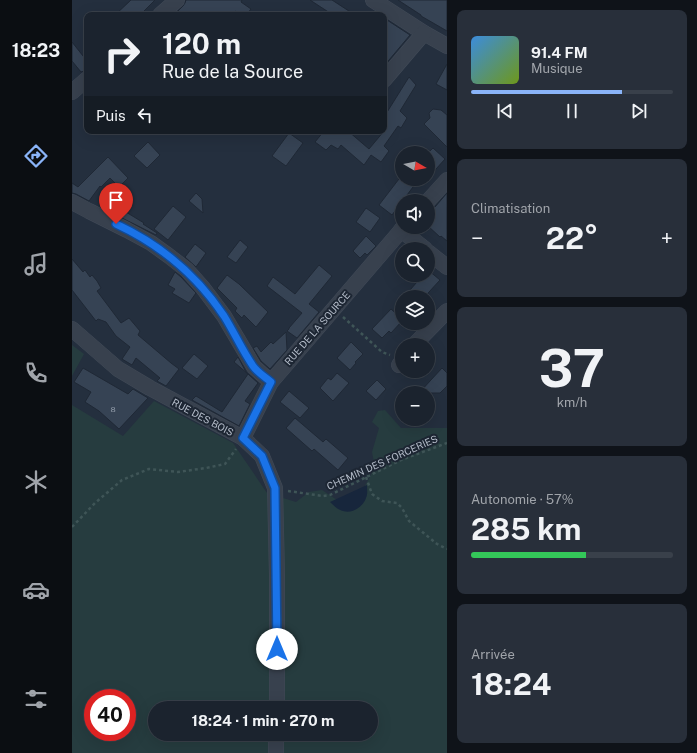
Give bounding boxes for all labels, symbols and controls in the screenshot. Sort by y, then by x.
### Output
text: 120 m [162,27,241,60]
icon: right [96,28,148,80]
text: 18:23 [12,40,60,61]
text: 91.4 FM [531,44,588,61]
text: Rue de la Source [162,61,303,82]
text: Musique [531,61,583,76]
icon: previous [494,100,516,122]
icon: pause [561,100,583,122]
icon: next [628,100,650,122]
icon: left [134,104,156,126]
text: Puis [96,107,126,124]
icon: directions [22,142,50,170]
north arrow [395,146,435,186]
map controls [395,146,435,426]
pin [99,183,133,224]
icon: arrive [105,189,127,211]
button: sound [395,194,435,234]
text: Climatisation [471,201,550,216]
text: 22° [546,220,598,256]
text: − [471,225,483,251]
text: + [661,225,673,251]
button: search [395,242,435,282]
icon: music [22,250,50,278]
street label: RUE DE LA SOURCE [282,289,352,367]
button: layers [395,290,435,330]
button: + [395,338,435,378]
text: 37 [539,338,605,399]
icon: phone [22,359,50,387]
button: − [395,386,435,426]
text: km/h [557,395,587,410]
street label: RUE DES BOIS [170,396,236,438]
house number: 8 [110,404,116,414]
street label: CHEMIN DES FORCERIES [325,432,440,492]
icon: climate [22,468,50,496]
text: Autonomie · 57% [471,492,574,507]
text: 285 km [471,511,581,547]
icon: car [22,576,50,604]
position arrow [256,628,298,670]
text: Arrivée [471,647,515,662]
text: 18:24 [471,666,551,702]
icon: filters [22,685,50,713]
speed limit sign: 40 [84,689,136,741]
text: 18:24 · 1 min · 270 m [192,712,334,729]

